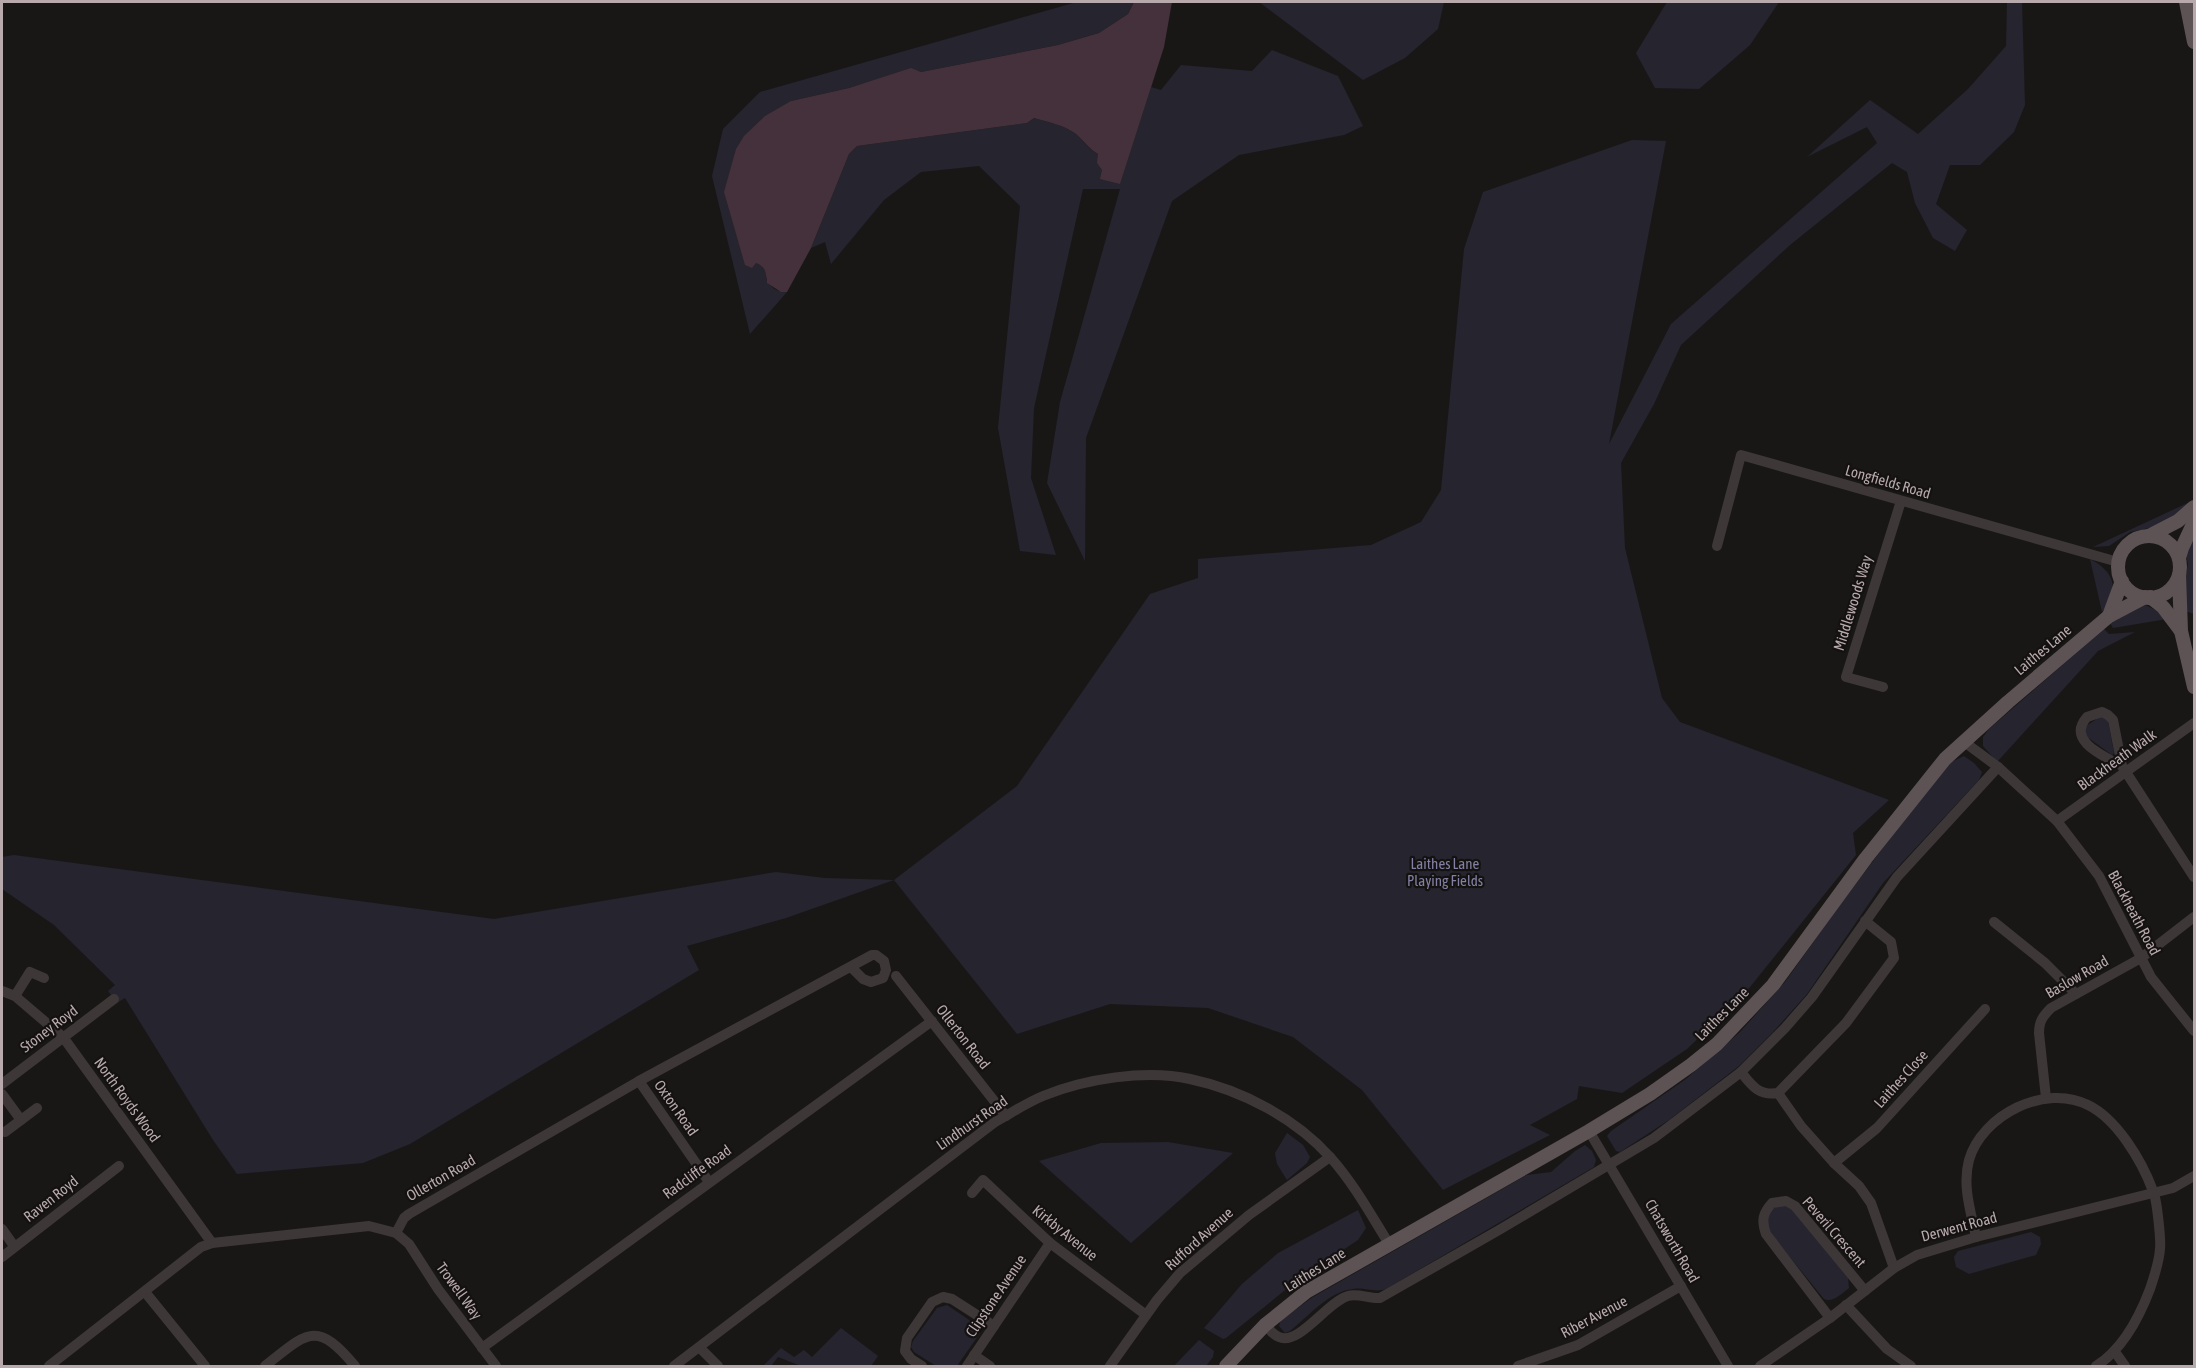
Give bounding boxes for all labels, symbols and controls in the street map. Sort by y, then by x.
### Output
street label: Longfields Road [1844,461,1933,502]
street label: Middlewoods Way [1830,553,1875,653]
street label: Laithes Lane [2011,621,2075,678]
street label: Blackheath Walk [2074,725,2160,794]
park label: Laithes Lane Playing Fields [1407,855,1483,889]
street label: Blackheath Road [2105,867,2164,958]
street label: Baslow Road [2042,952,2111,1001]
street label: Laithes Lane [1691,983,1752,1044]
street label: Ollerton Road [933,1001,994,1072]
street label: Stoney Royd [17,1002,81,1056]
street label: Laithes Close [1870,1046,1931,1111]
street label: North Royds Wood [91,1054,164,1145]
street label: Oxton Road [651,1077,702,1139]
street label: Lindhurst Road [933,1092,1011,1153]
street label: Radcliffe Road [659,1141,734,1202]
street label: Ollerton Road [403,1151,478,1204]
street label: Raven Royd [20,1172,81,1225]
street label: Peveril Crescent [1799,1193,1870,1270]
street label: Chatsworth Road [1642,1196,1703,1285]
street label: Kirkby Avenue [1029,1201,1101,1264]
street label: Rufford Avenue [1161,1204,1236,1273]
street label: Derwent Road [1919,1208,1999,1245]
street label: Laithes Lane [1281,1244,1349,1295]
street label: Clipstone Avenue [962,1251,1029,1340]
street label: Trowell Way [433,1259,486,1322]
street label: Riber Avenue [1558,1292,1630,1341]

